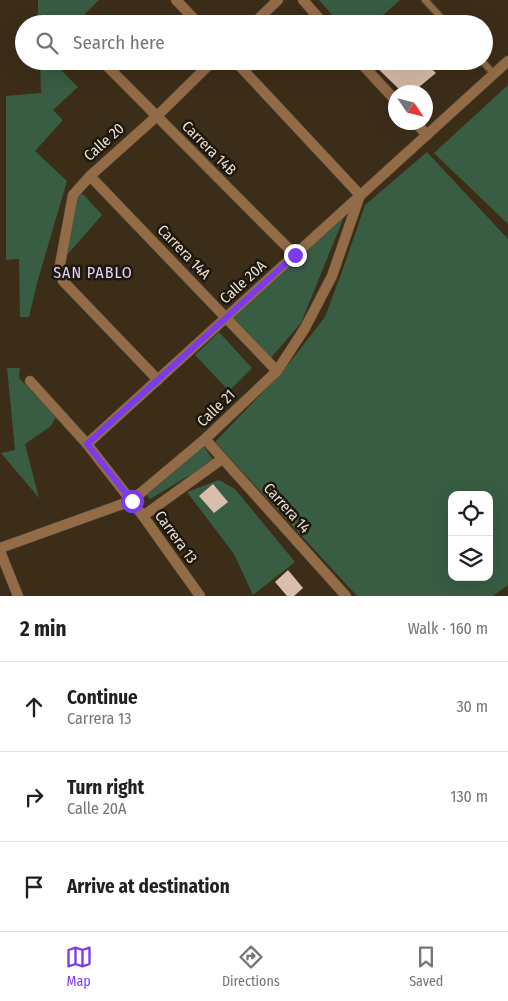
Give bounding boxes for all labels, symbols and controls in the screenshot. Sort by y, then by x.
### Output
search box [15,15,493,70]
icon: search [33,29,61,57]
text: Search here [73,31,165,54]
north arrow [388,85,433,130]
street label: Carrera 14B [178,117,240,179]
street label: Calle 20 [80,119,128,165]
street label: Carrera 14A [154,221,214,283]
route end [284,244,307,267]
street label: Calle 20A [216,257,270,307]
district label: SAN PABLO [53,263,133,282]
street label: Calle 21 [193,386,239,430]
street label: Carrera 14 [260,479,314,537]
route start [121,490,144,513]
map controls [448,491,493,581]
button: locate [448,491,493,536]
street label: Carrera 13 [151,507,201,567]
button: layers [448,536,493,581]
text: 2 min [20,616,67,642]
text: Walk · 160 m [408,619,488,638]
text: Continue [67,686,138,709]
icon: ahead [20,693,48,721]
text: 30 m [456,697,488,716]
text: Carrera 13 [67,709,132,728]
text: Turn right [67,776,144,799]
icon: right [20,783,48,811]
text: 130 m [450,787,488,806]
text: Calle 20A [67,799,127,818]
icon: arrive [20,873,48,901]
text: Arrive at destination [67,875,230,898]
tab: Map [65,943,93,990]
tab: Directions [222,943,280,990]
tab: Saved [409,943,443,990]

